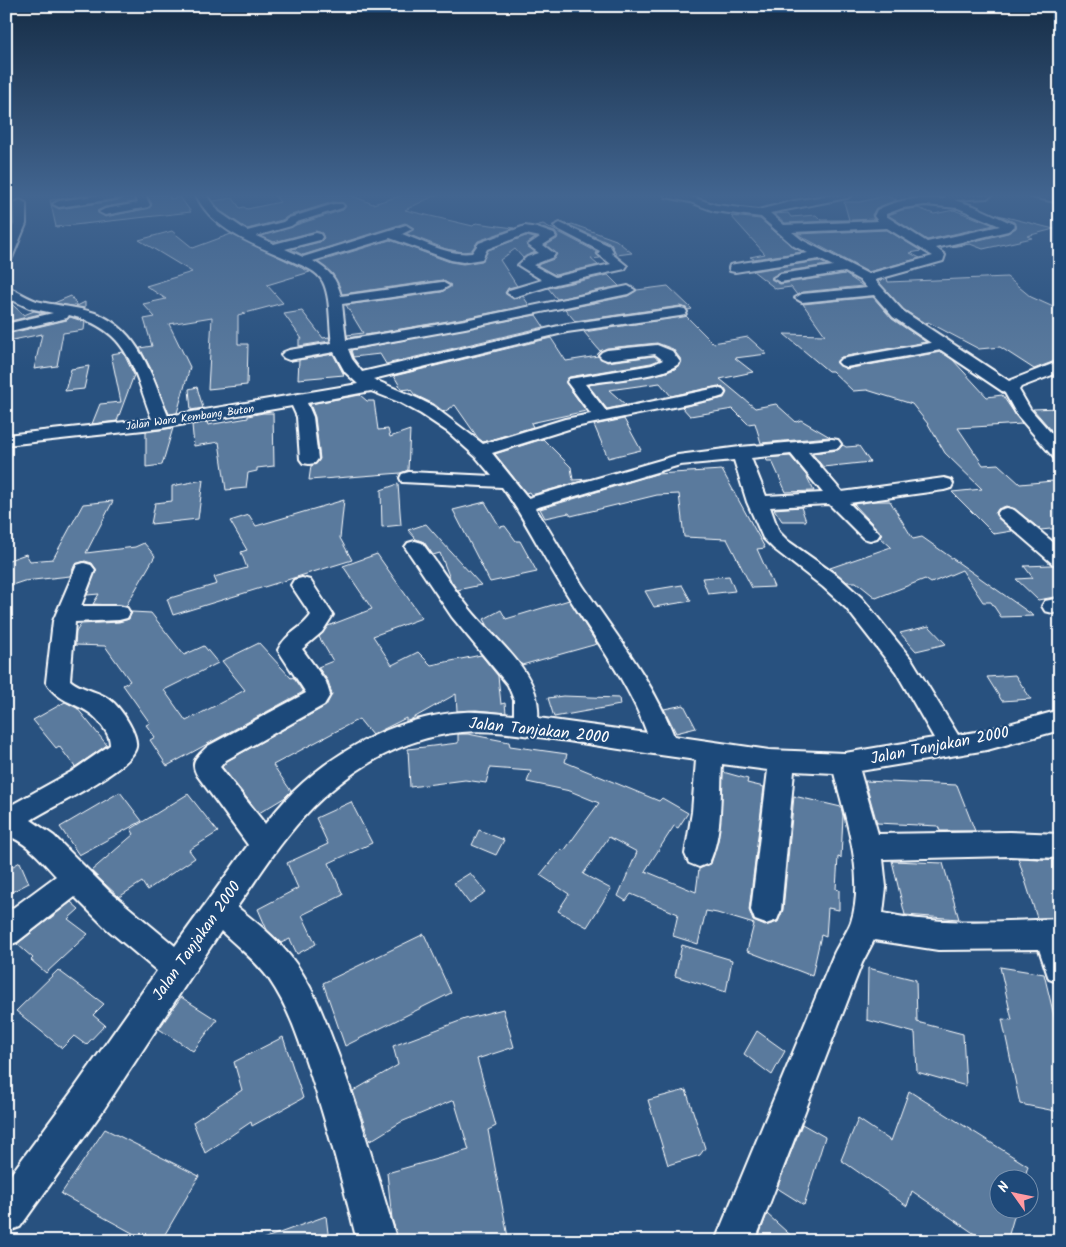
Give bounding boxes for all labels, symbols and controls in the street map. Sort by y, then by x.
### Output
street label: Jalan Wara Kembang Buton [125,400,255,436]
street label: Jalan Tanjakan 2000 [468,711,610,751]
street label: Jalan Tanjakan 2000 [869,720,1011,772]
street label: Jalan Tanjakan 2000 [146,876,248,1006]
north arrow [988,1170,1038,1220]
text: N [992,1178,1016,1197]

